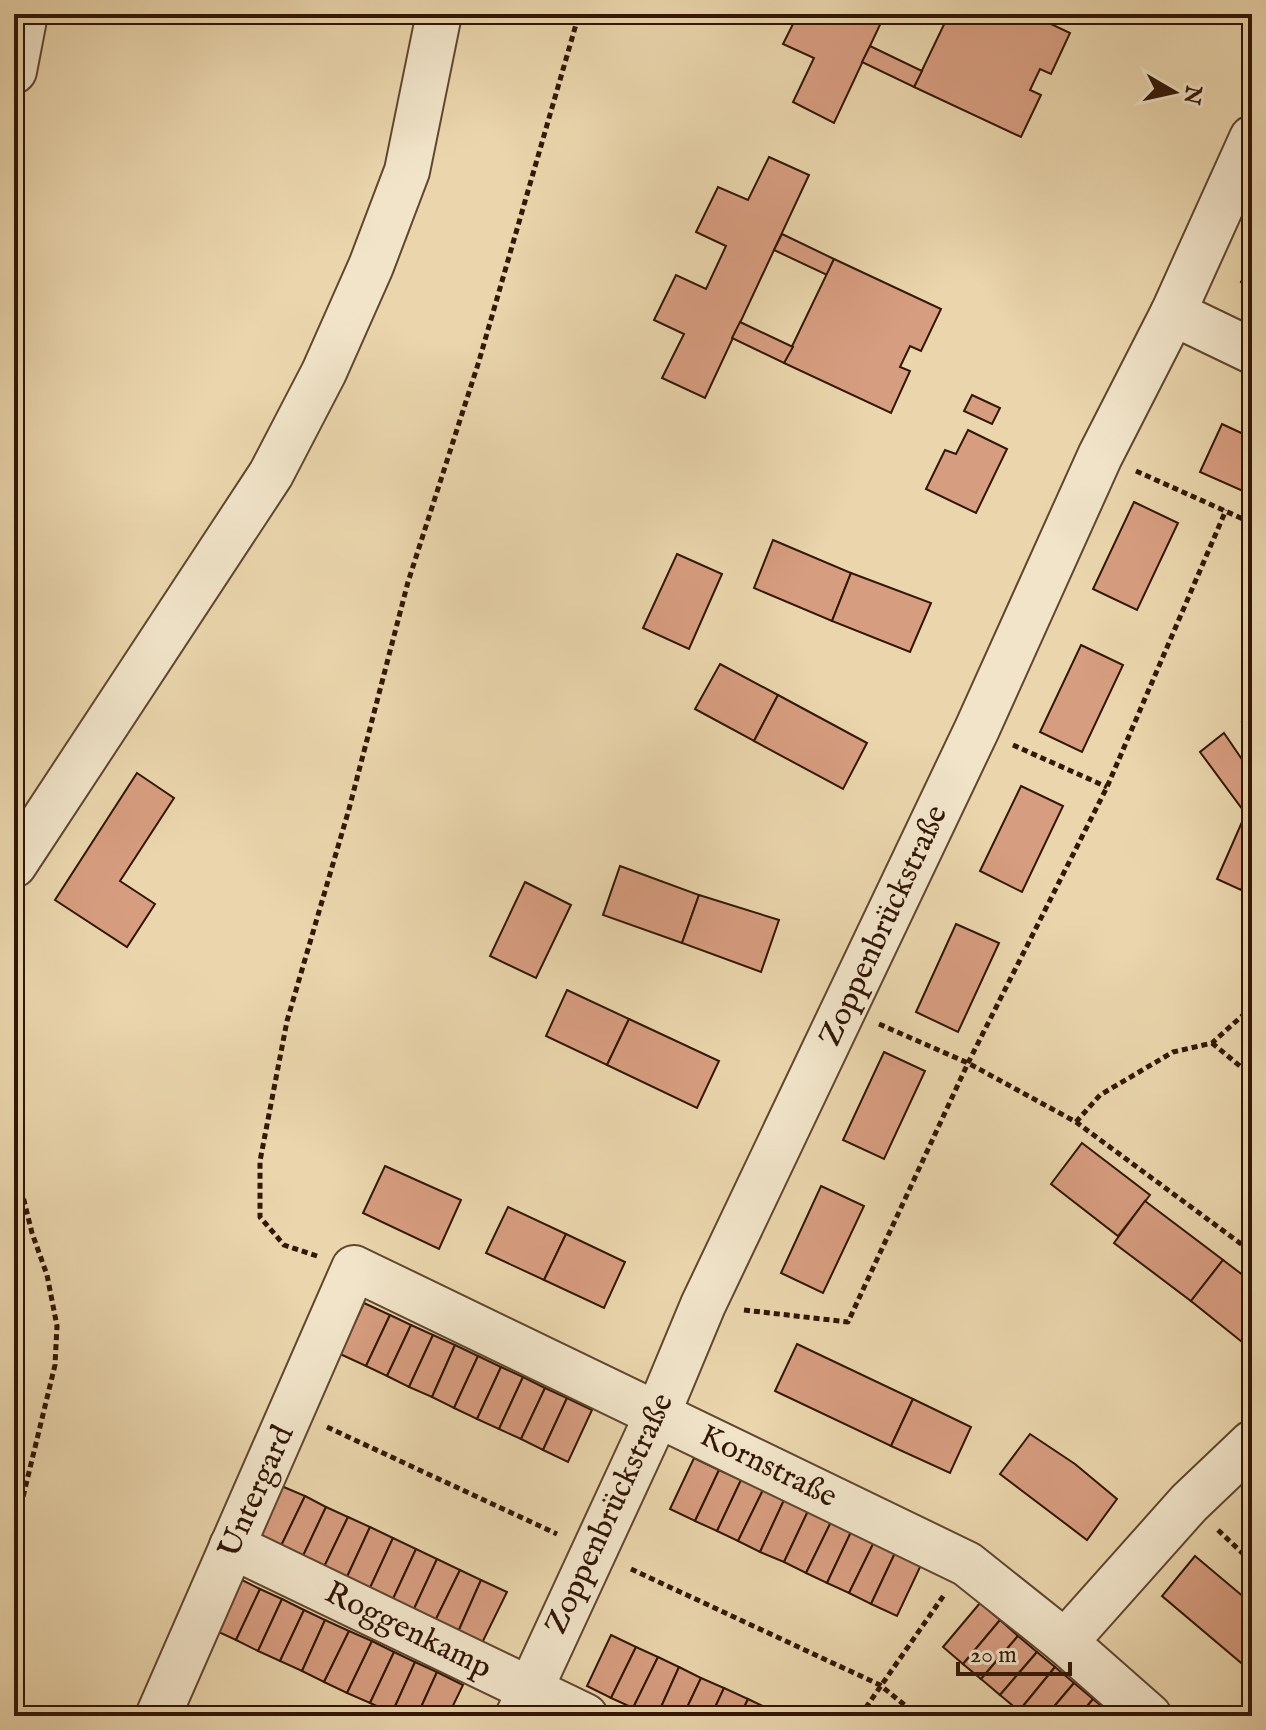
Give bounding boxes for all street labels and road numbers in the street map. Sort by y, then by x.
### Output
street label: Zoppenbrückstraße [810,799,958,1053]
street label: Zoppenbrückstraße [536,1387,684,1641]
street label: Kornstraße [693,1416,843,1518]
street label: Untergard [210,1419,305,1565]
street label: Roggenkamp [318,1573,498,1689]

